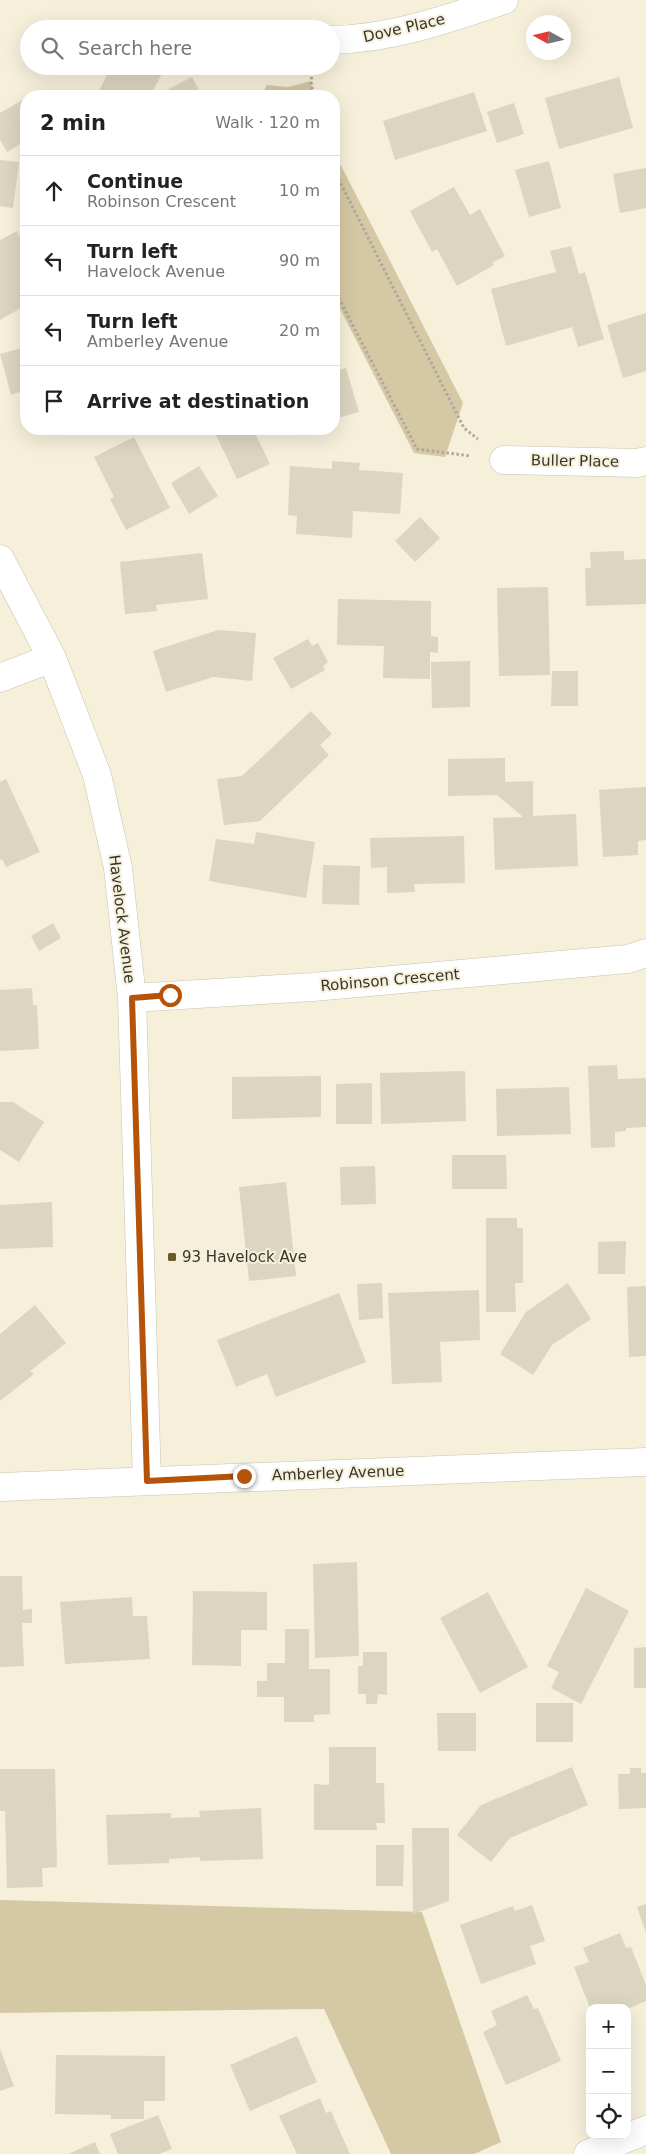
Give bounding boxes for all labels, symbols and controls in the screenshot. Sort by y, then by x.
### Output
street label: Dove Place [361,10,447,46]
north arrow [526,15,571,60]
search box [20,20,340,75]
icon: search [38,34,66,62]
text: Search here [78,37,192,59]
text: 2 min [40,111,106,135]
text: Walk · 120 m [215,113,320,132]
text: Continue [87,170,183,192]
icon: ahead [40,177,68,205]
text: 10 m [279,181,320,200]
text: Robinson Crescent [87,192,236,211]
text: Turn left [87,240,178,262]
icon: left [40,247,68,275]
text: 90 m [279,251,320,270]
text: Havelock Avenue [87,262,225,281]
text: Turn left [87,310,178,332]
icon: left [40,317,68,345]
text: 20 m [279,321,320,340]
text: Amberley Avenue [87,332,228,351]
icon: arrive [40,387,68,415]
text: Arrive at destination [87,390,309,412]
street label: Buller Place [531,451,619,471]
street label: Havelock Avenue [105,854,139,984]
street label: Robinson Crescent [320,965,460,995]
route start [159,984,182,1007]
place label: 93 Havelock Ave [182,1248,307,1266]
marker: 93 Havelock Ave [166,1251,178,1263]
street label: Amberley Avenue [271,1462,405,1484]
route end [233,1465,256,1488]
map controls [586,2004,631,2139]
button: + [586,2004,631,2049]
button: − [586,2049,631,2094]
button: locate [586,2094,631,2139]

